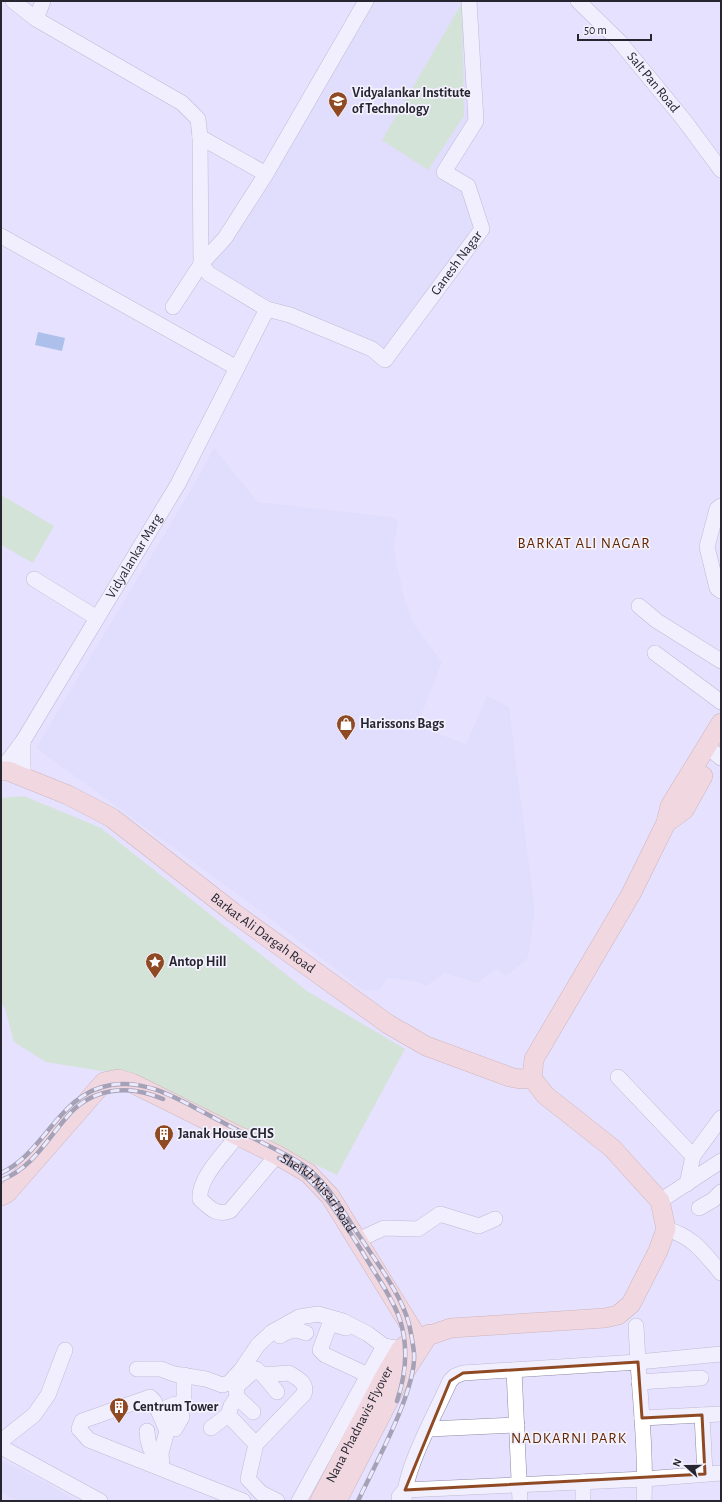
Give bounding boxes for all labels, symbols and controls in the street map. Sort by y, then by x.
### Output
scale bar [578,16,651,42]
text: 50 m [584,24,607,36]
street label: Salt Pan Road [624,50,682,115]
place label: Vidyalankar Institute of Technology [352,86,471,116]
school or university icon: Vidyalankar Institute of Technology [327,90,349,118]
street label: Ganesh Nagar [428,228,485,298]
street label: Vidyalankar Marg [104,512,165,601]
district label: BARKAT ALI NAGAR [517,536,651,551]
shop icon: Harissons Bags [335,713,357,741]
place label: Harissons Bags [360,717,444,731]
street label: Barkat Ali Dargah Road [208,890,317,976]
place icon: Antop Hill [144,951,166,979]
place label: Antop Hill [169,955,226,969]
building icon: Janak House CHS [153,1123,175,1151]
place label: Janak House CHS [178,1127,274,1141]
street label: Sheikh Misari Road [278,1152,358,1235]
street label: Nana Phadnavis Flyover [324,1364,396,1485]
building icon: Centrum Tower [108,1396,130,1424]
place label: Centrum Tower [133,1400,218,1414]
district label: NADKARNI PARK [511,1431,627,1446]
north arrow [666,1446,706,1486]
text: N [671,1457,684,1468]

